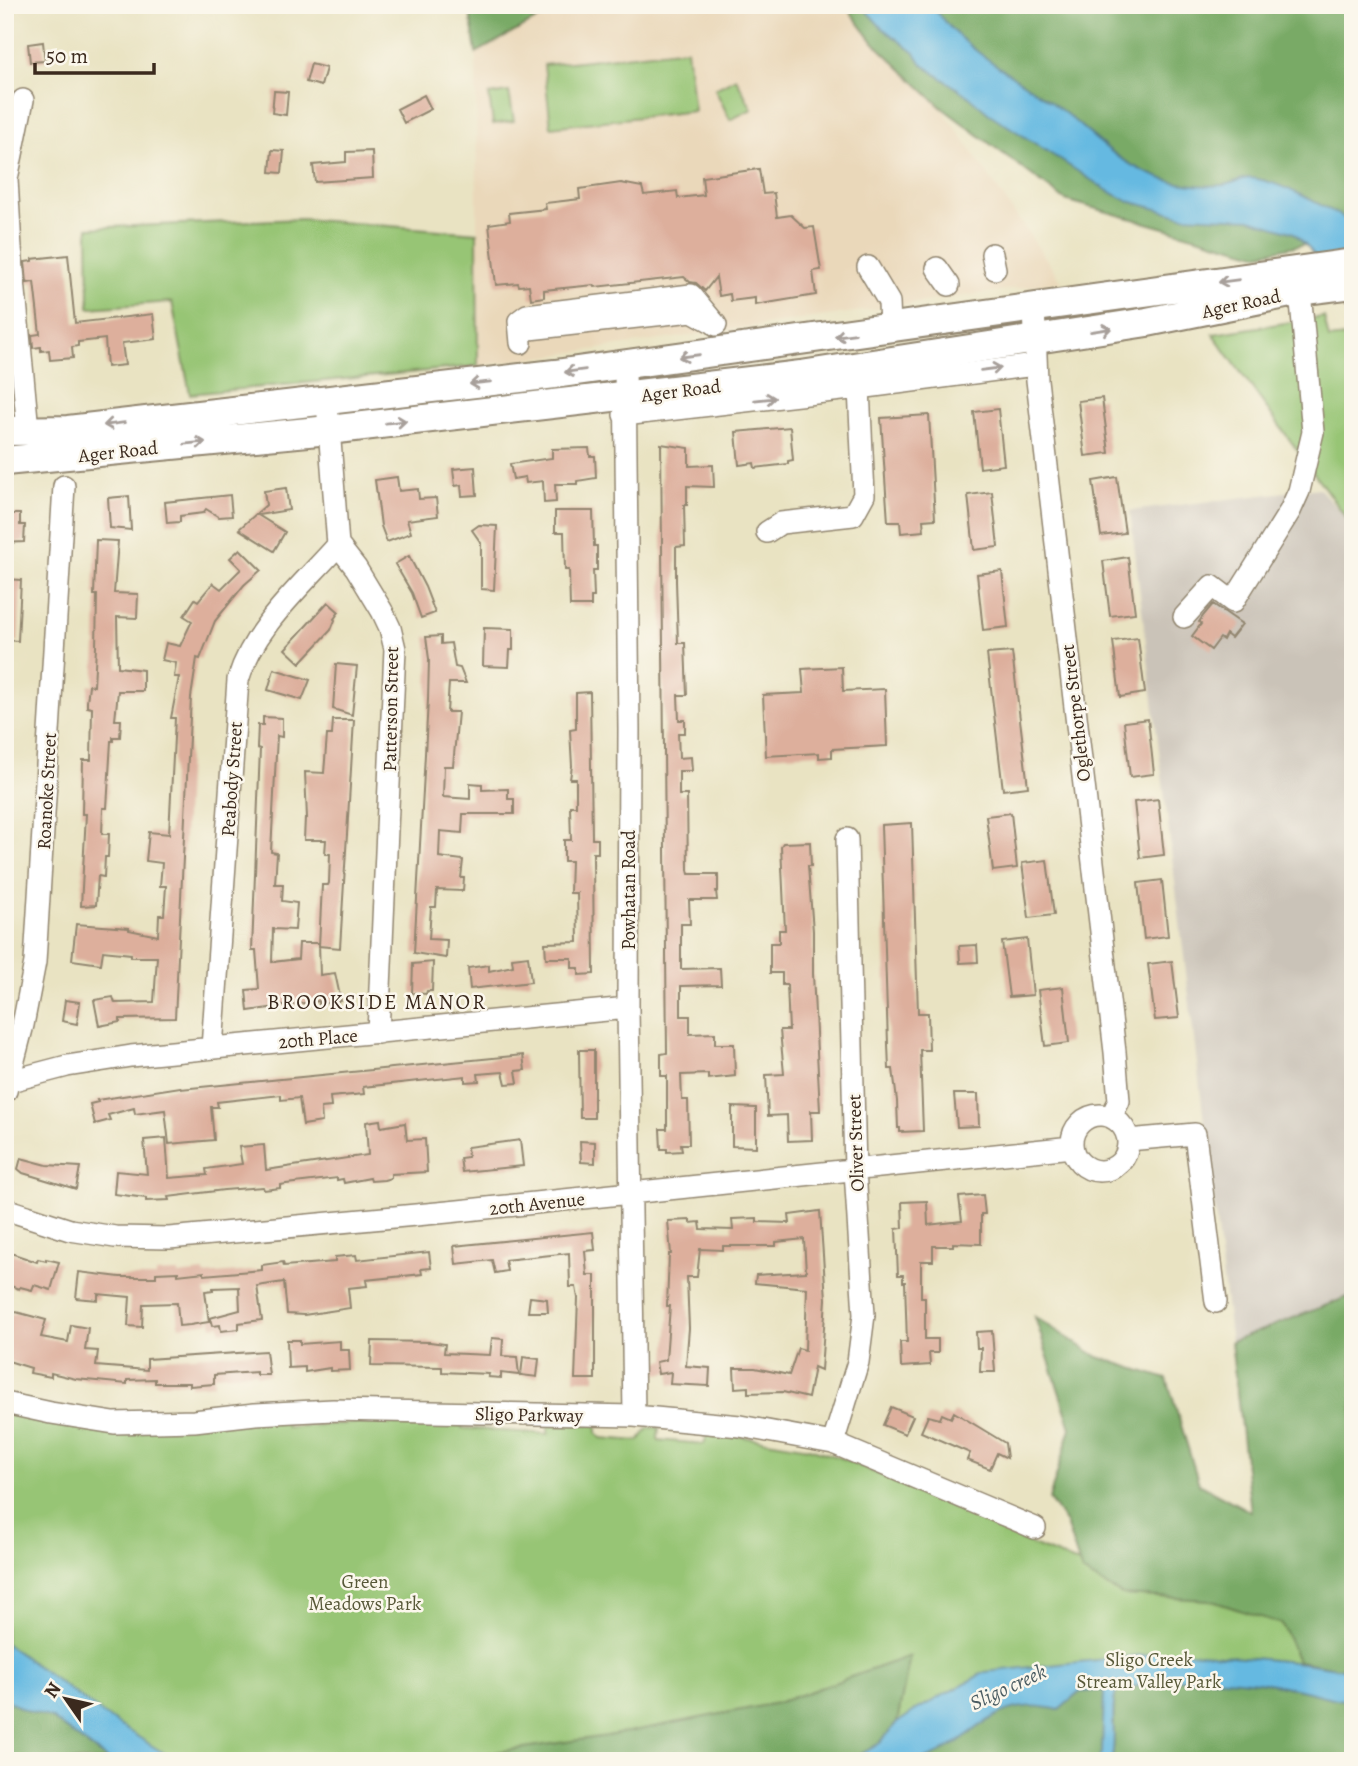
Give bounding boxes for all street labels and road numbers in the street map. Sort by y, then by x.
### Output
street label: Ager Road [1199,283,1284,325]
street label: Ager Road [639,373,723,409]
street label: Ager Road [76,435,160,469]
street label: Oglethorpe Street [1055,643,1097,783]
street label: Patterson Street [377,646,405,772]
street label: Peabody Street [215,721,249,837]
street label: Roanoke Street [31,732,63,850]
street label: Powhatan Road [616,829,642,950]
street label: 20th Place [277,1023,359,1055]
street label: Oliver Street [841,1094,871,1192]
street label: 20th Avenue [488,1186,586,1222]
street label: Sligo Parkway [475,1401,584,1429]

